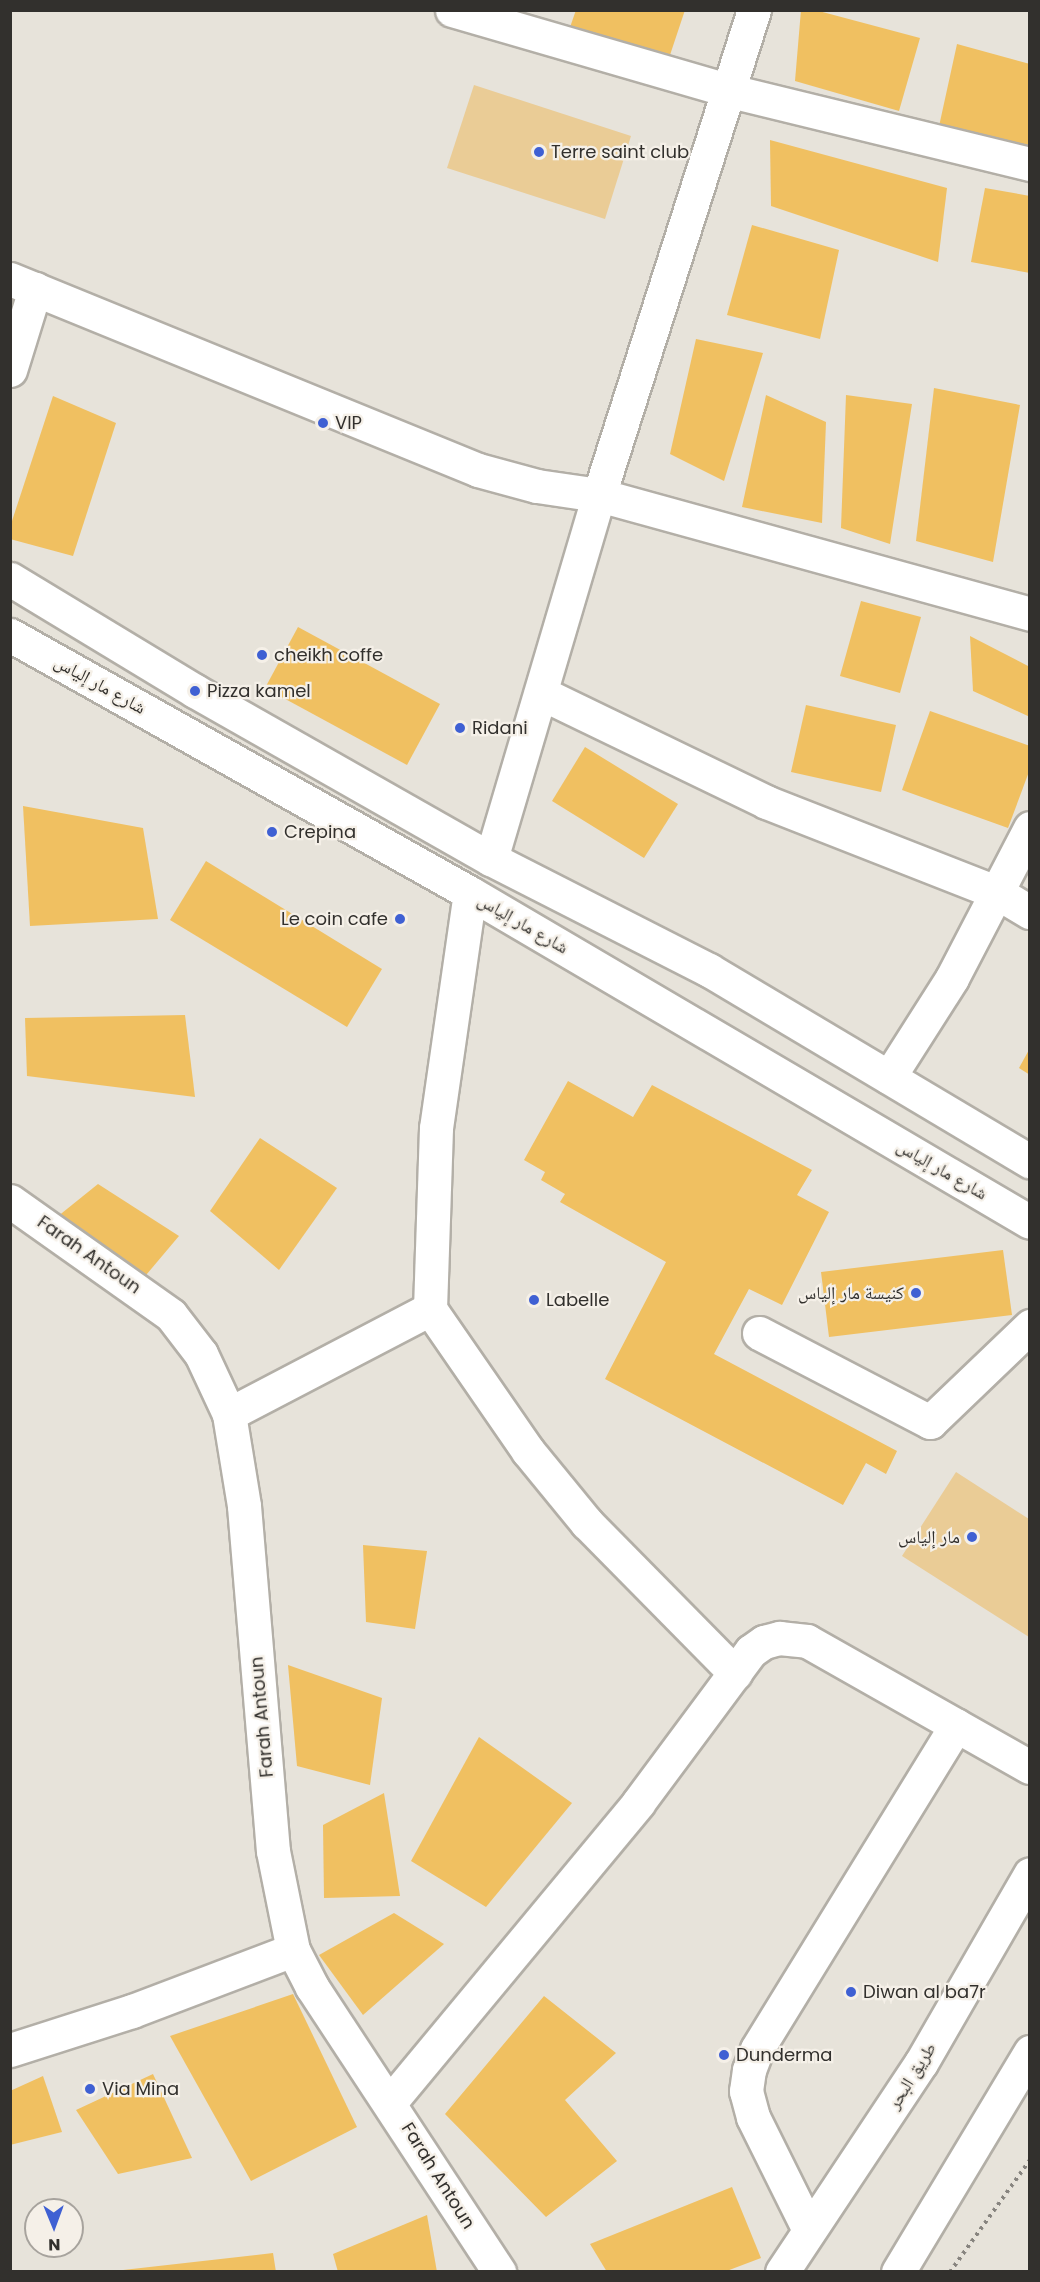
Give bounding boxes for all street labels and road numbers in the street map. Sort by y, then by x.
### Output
street label: شارع مار إلياس [51,651,149,719]
street label: شارع مار إلياس [474,889,572,959]
street label: شارع مار إلياس [893,1135,991,1205]
street label: Farah Antoun [33,1211,145,1299]
street label: Farah Antoun [246,1656,278,1778]
street label: طريق البحر [883,2039,941,2113]
street label: Farah Antoun [397,2119,479,2233]

